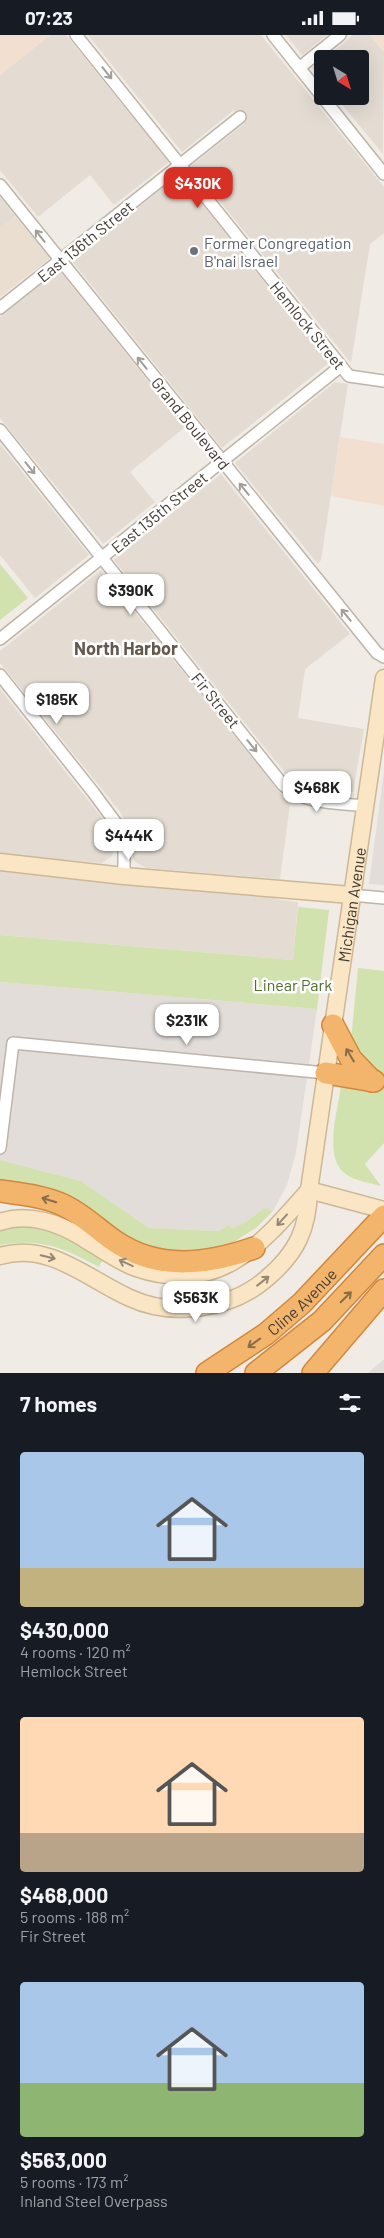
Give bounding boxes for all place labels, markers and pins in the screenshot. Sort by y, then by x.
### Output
pin: $430K [163,167,233,209]
place label: Former Congregation B'nai Israel [204,233,351,270]
marker: Former Congregation B'nai Israel [188,245,200,257]
pin: $390K [96,573,166,616]
pin: $185K [22,683,92,725]
pin: $468K [282,771,352,813]
pin: $444K [94,819,164,861]
pin: $231K [152,1003,222,1046]
pin: $563K [161,1281,231,1323]

